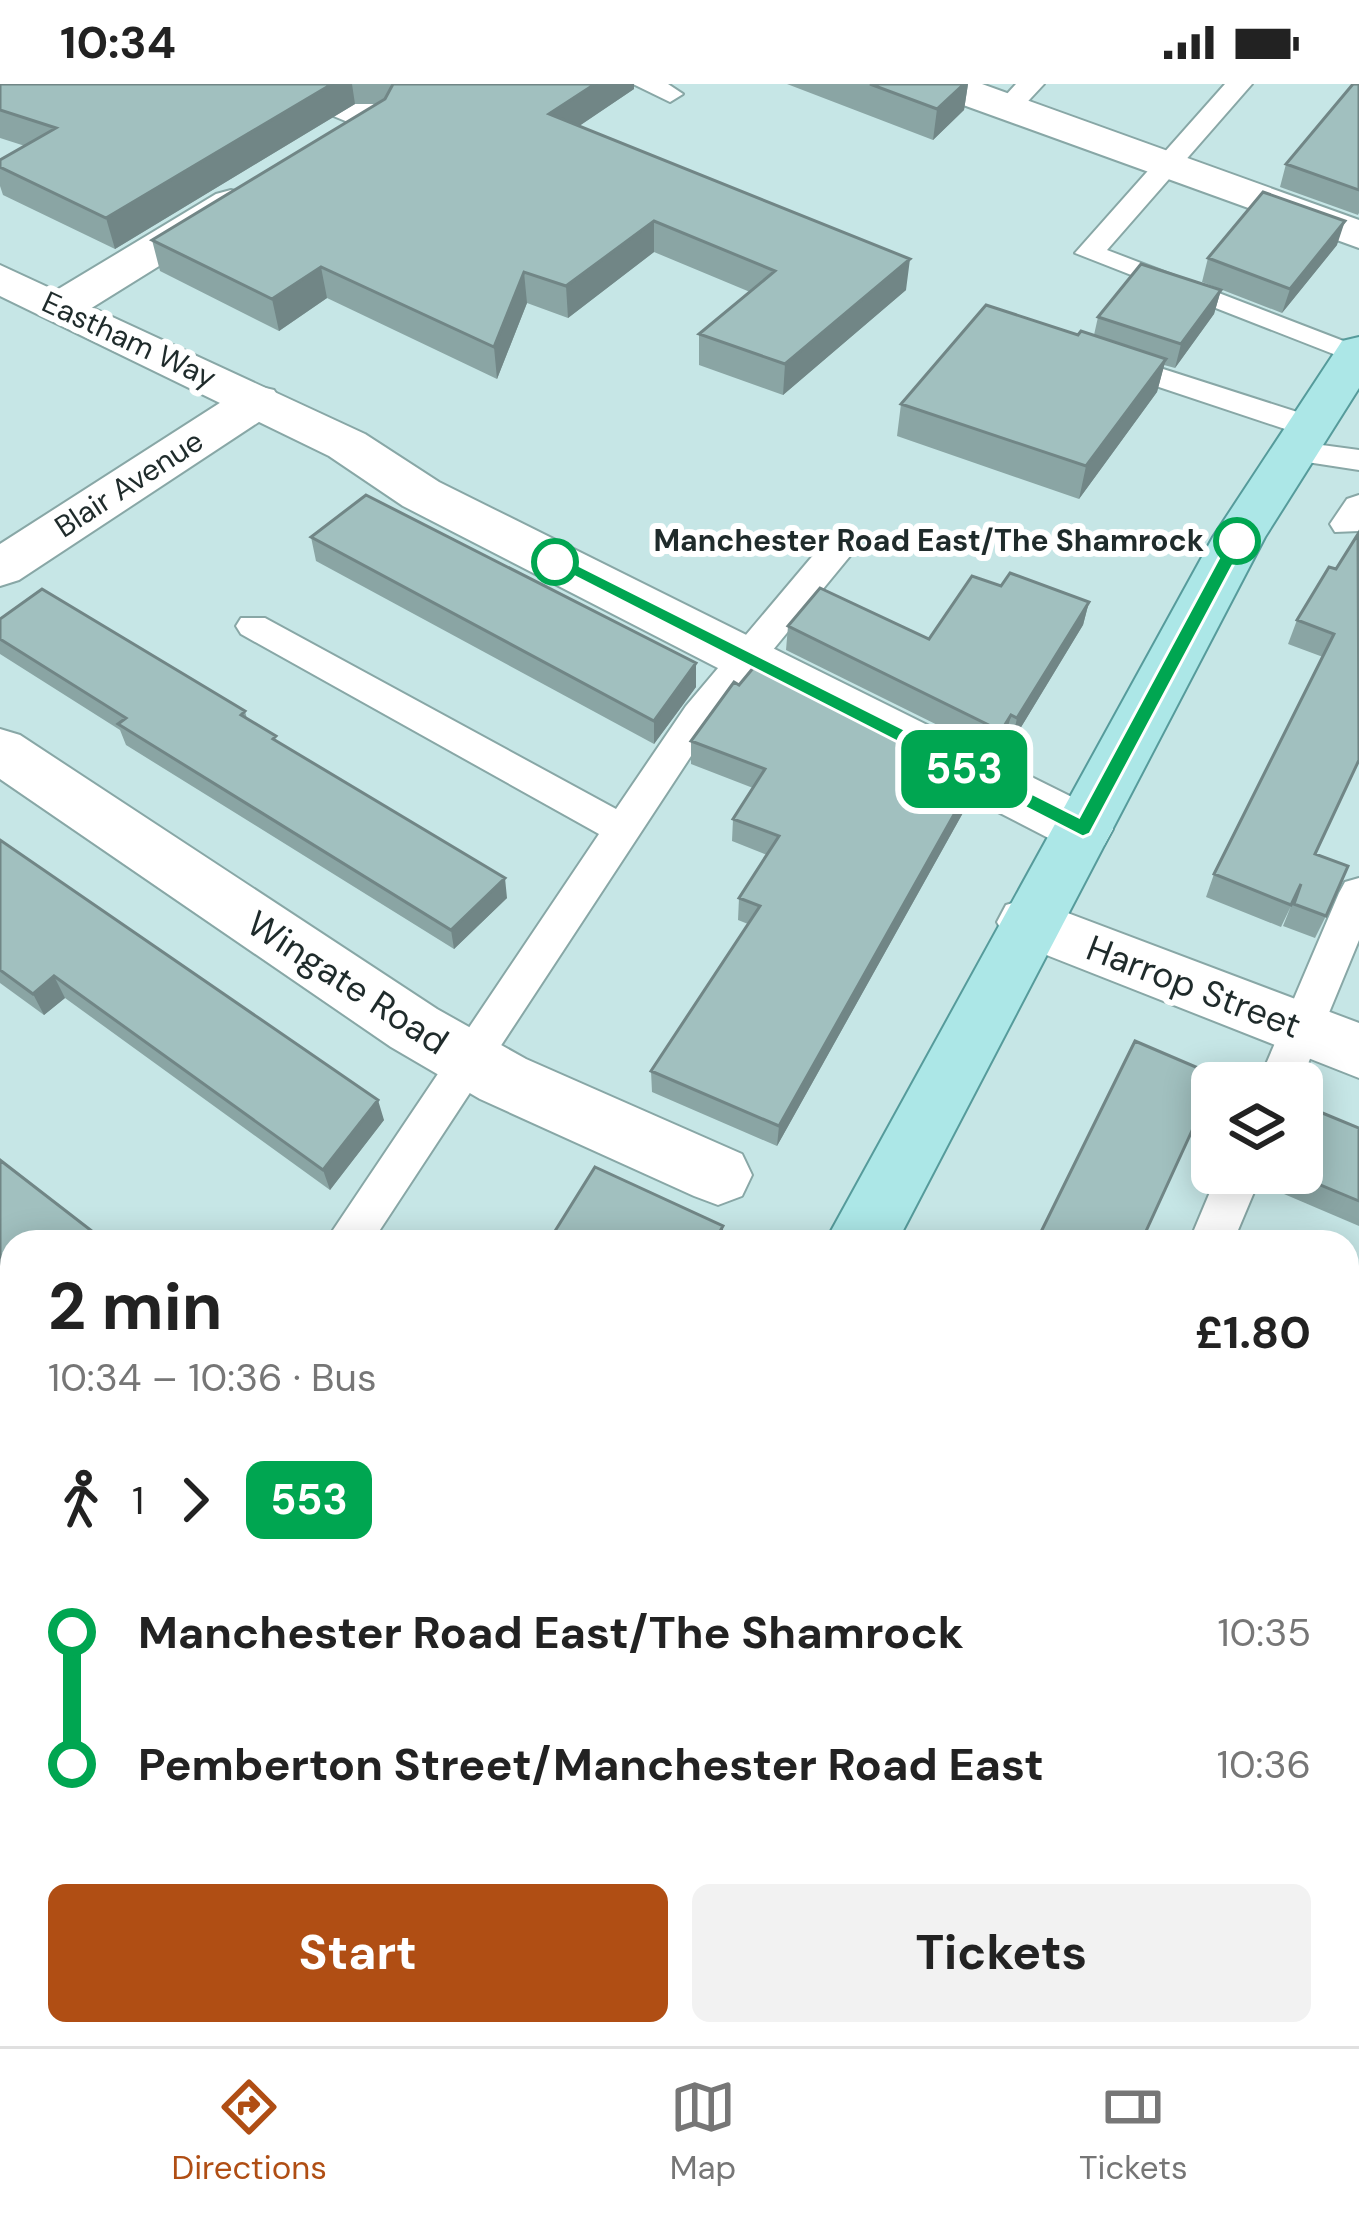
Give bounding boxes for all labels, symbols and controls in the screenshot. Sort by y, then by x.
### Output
text: 10:34 [60,13,176,72]
street label: Eastham Way [36,282,223,397]
street label: Blair Avenue [47,421,210,546]
marker: Manchester Road East/The Shamrock [1215,519,1259,563]
place label: Manchester Road East/The Shamrock [654,521,1204,560]
unlabelled marker [533,540,577,584]
line badge: 553 [895,730,1033,808]
text: 553 [925,741,1003,796]
street label: Wingate Road [238,900,457,1065]
street label: Harrop Street [1080,924,1308,1049]
map controls [1191,1062,1323,1194]
button: layers [1191,1062,1323,1194]
text: 2 min [48,1264,223,1349]
text: £1.80 [1195,1303,1311,1362]
text: 10:34 – 10:36 · Bus [48,1352,376,1403]
icon: walk [48,1467,114,1533]
icon: forward [162,1467,228,1533]
text: 553 [270,1472,348,1527]
text: 1 [132,1475,144,1526]
text: Manchester Road East/The Shamrock [138,1603,964,1662]
text: 10:35 [1217,1607,1311,1658]
text: Pemberton Street/Manchester Road East [138,1735,1044,1794]
text: 10:36 [1217,1739,1311,1790]
button: Start [48,1884,668,2022]
button: Tickets [692,1884,1311,2022]
tab: Directions [171,2074,327,2189]
tab: Map [670,2074,736,2189]
tab: Tickets [1079,2074,1188,2189]

